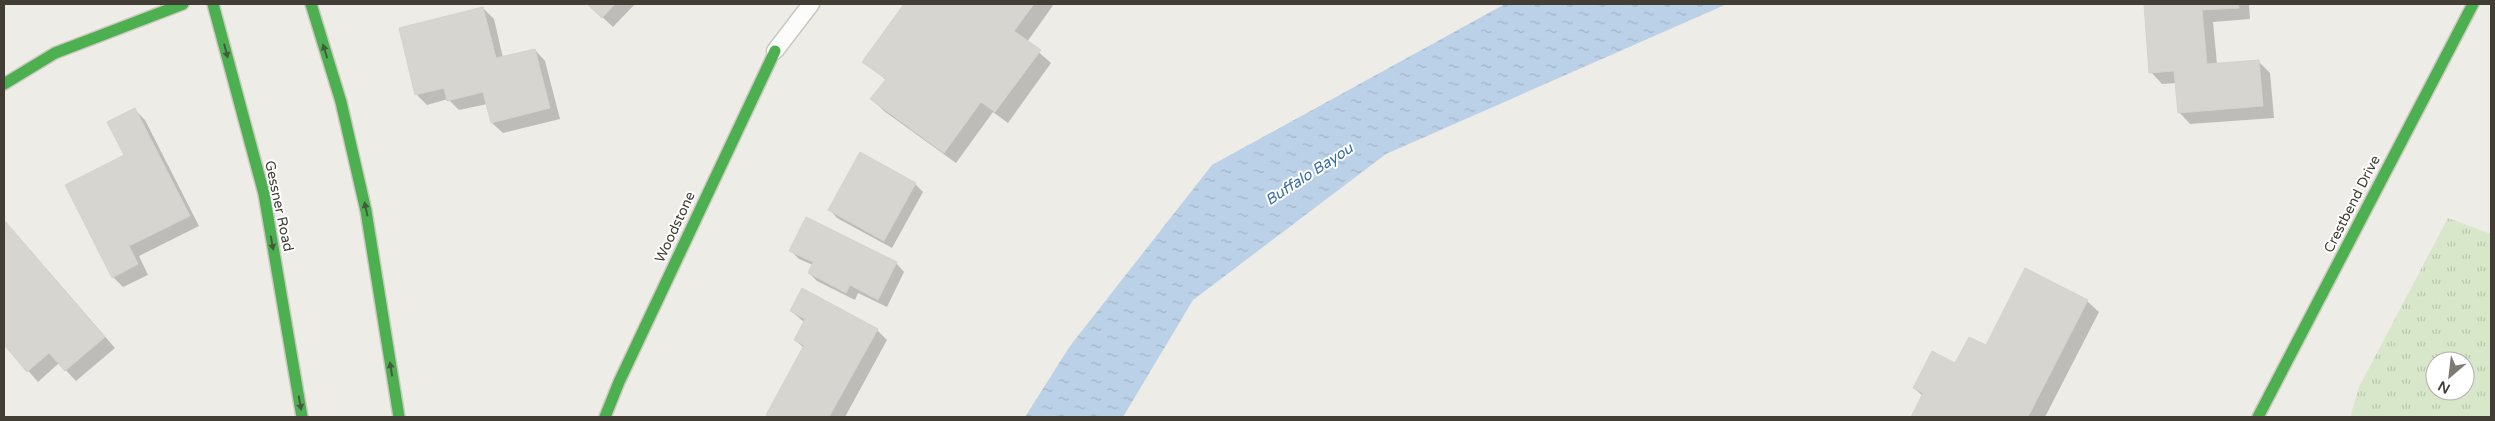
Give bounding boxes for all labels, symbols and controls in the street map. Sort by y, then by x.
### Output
one-way arrow [222,43,230,58]
one-way arrow [321,44,329,59]
water label: Buffalo Bayou [1262,139,1357,209]
street label: Crestbend Drive [2320,152,2384,256]
street label: Gessner Road [261,159,297,253]
street label: Woodstone [651,189,699,265]
one-way arrow [361,200,369,216]
one-way arrow [269,235,277,251]
north arrow [2425,351,2475,401]
one-way arrow [387,361,395,377]
text: N [2435,377,2453,397]
one-way arrow [296,395,304,411]

